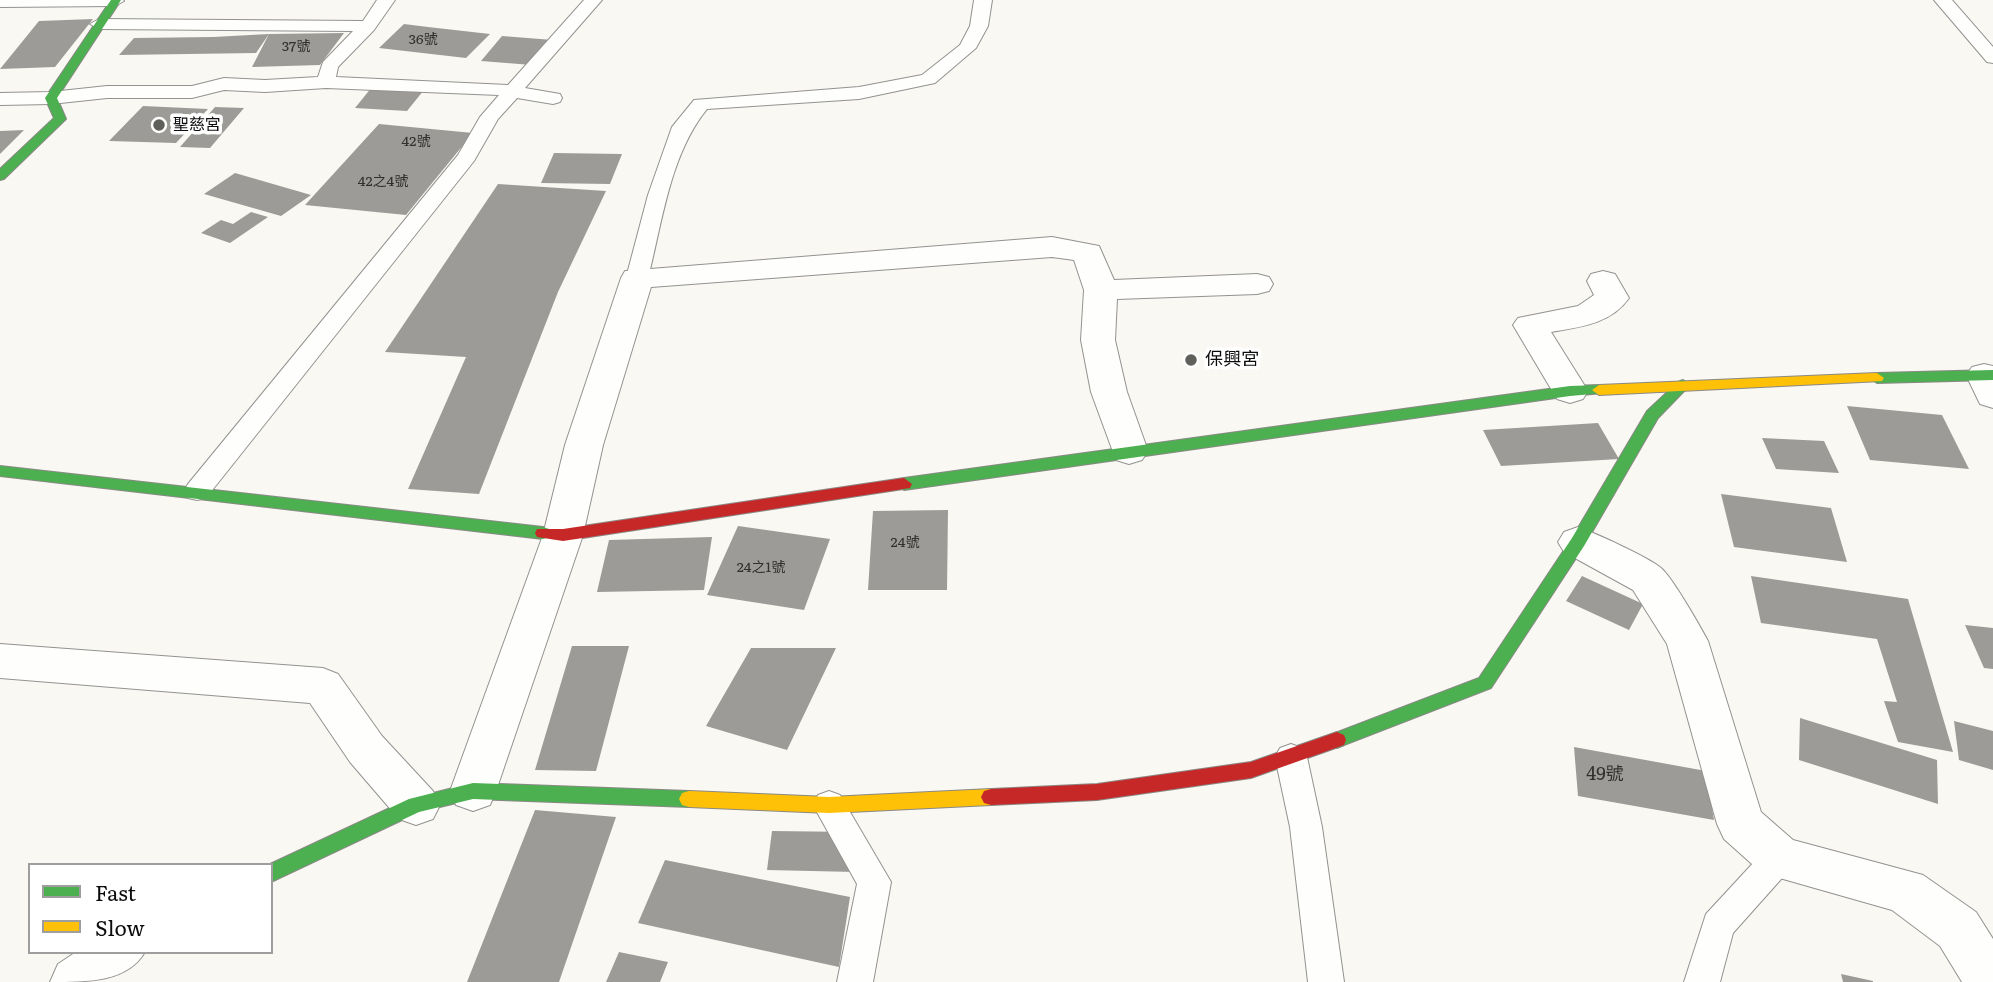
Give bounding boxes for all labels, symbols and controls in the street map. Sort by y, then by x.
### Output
house number: 36號 [408,32,438,48]
house number: 37號 [282,39,310,55]
place label: 聖慈宮 [173,115,221,135]
marker: 聖慈宮 [151,117,167,133]
house number: 42號 [402,134,430,150]
house number: 42之4號 [358,174,408,190]
place label: 保興宮 [1205,349,1259,371]
marker: 保興宮 [1183,352,1199,368]
house number: 24號 [891,535,919,551]
house number: 24之1號 [737,560,785,576]
house number: 49號 [1586,764,1624,786]
legend [28,863,273,954]
text: Fast [95,876,136,907]
text: Slow [95,911,145,942]

